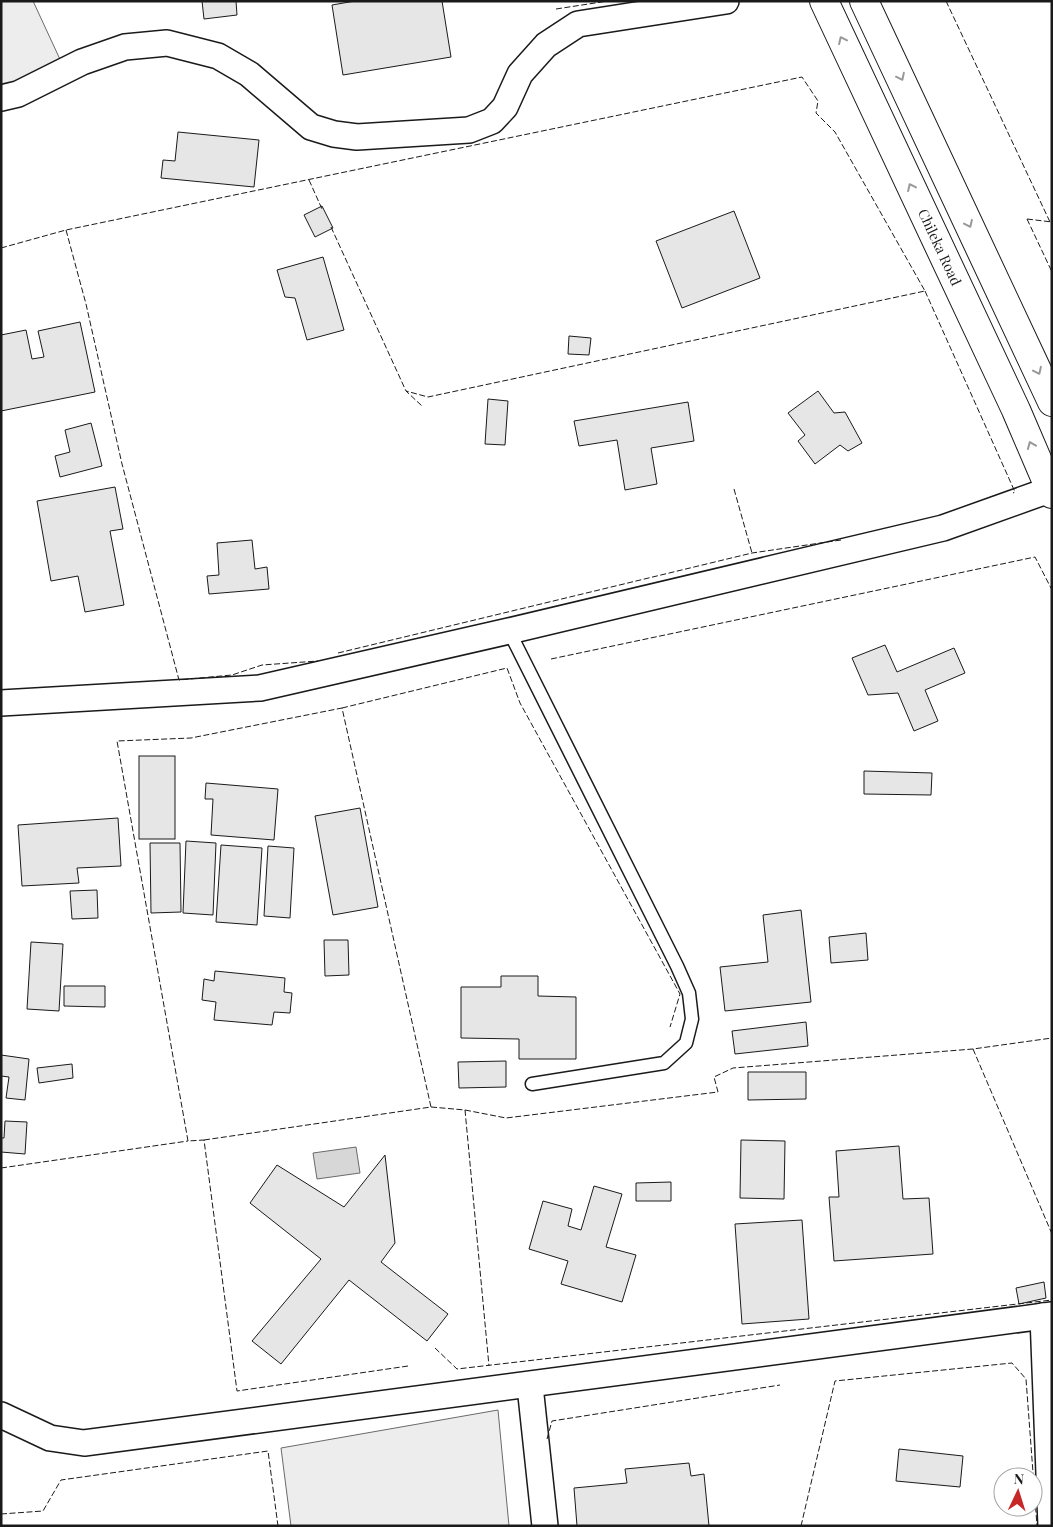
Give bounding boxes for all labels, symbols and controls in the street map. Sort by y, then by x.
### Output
one-way arrow [838,36,848,45]
one-way arrow [894,72,905,81]
one-way arrow [907,183,918,192]
street label: Chileka Road [914,206,966,288]
one-way arrow [963,219,974,228]
one-way arrow [1031,366,1041,375]
one-way arrow [1027,441,1037,450]
north arrow [993,1467,1043,1517]
text: N [1013,1469,1025,1488]

